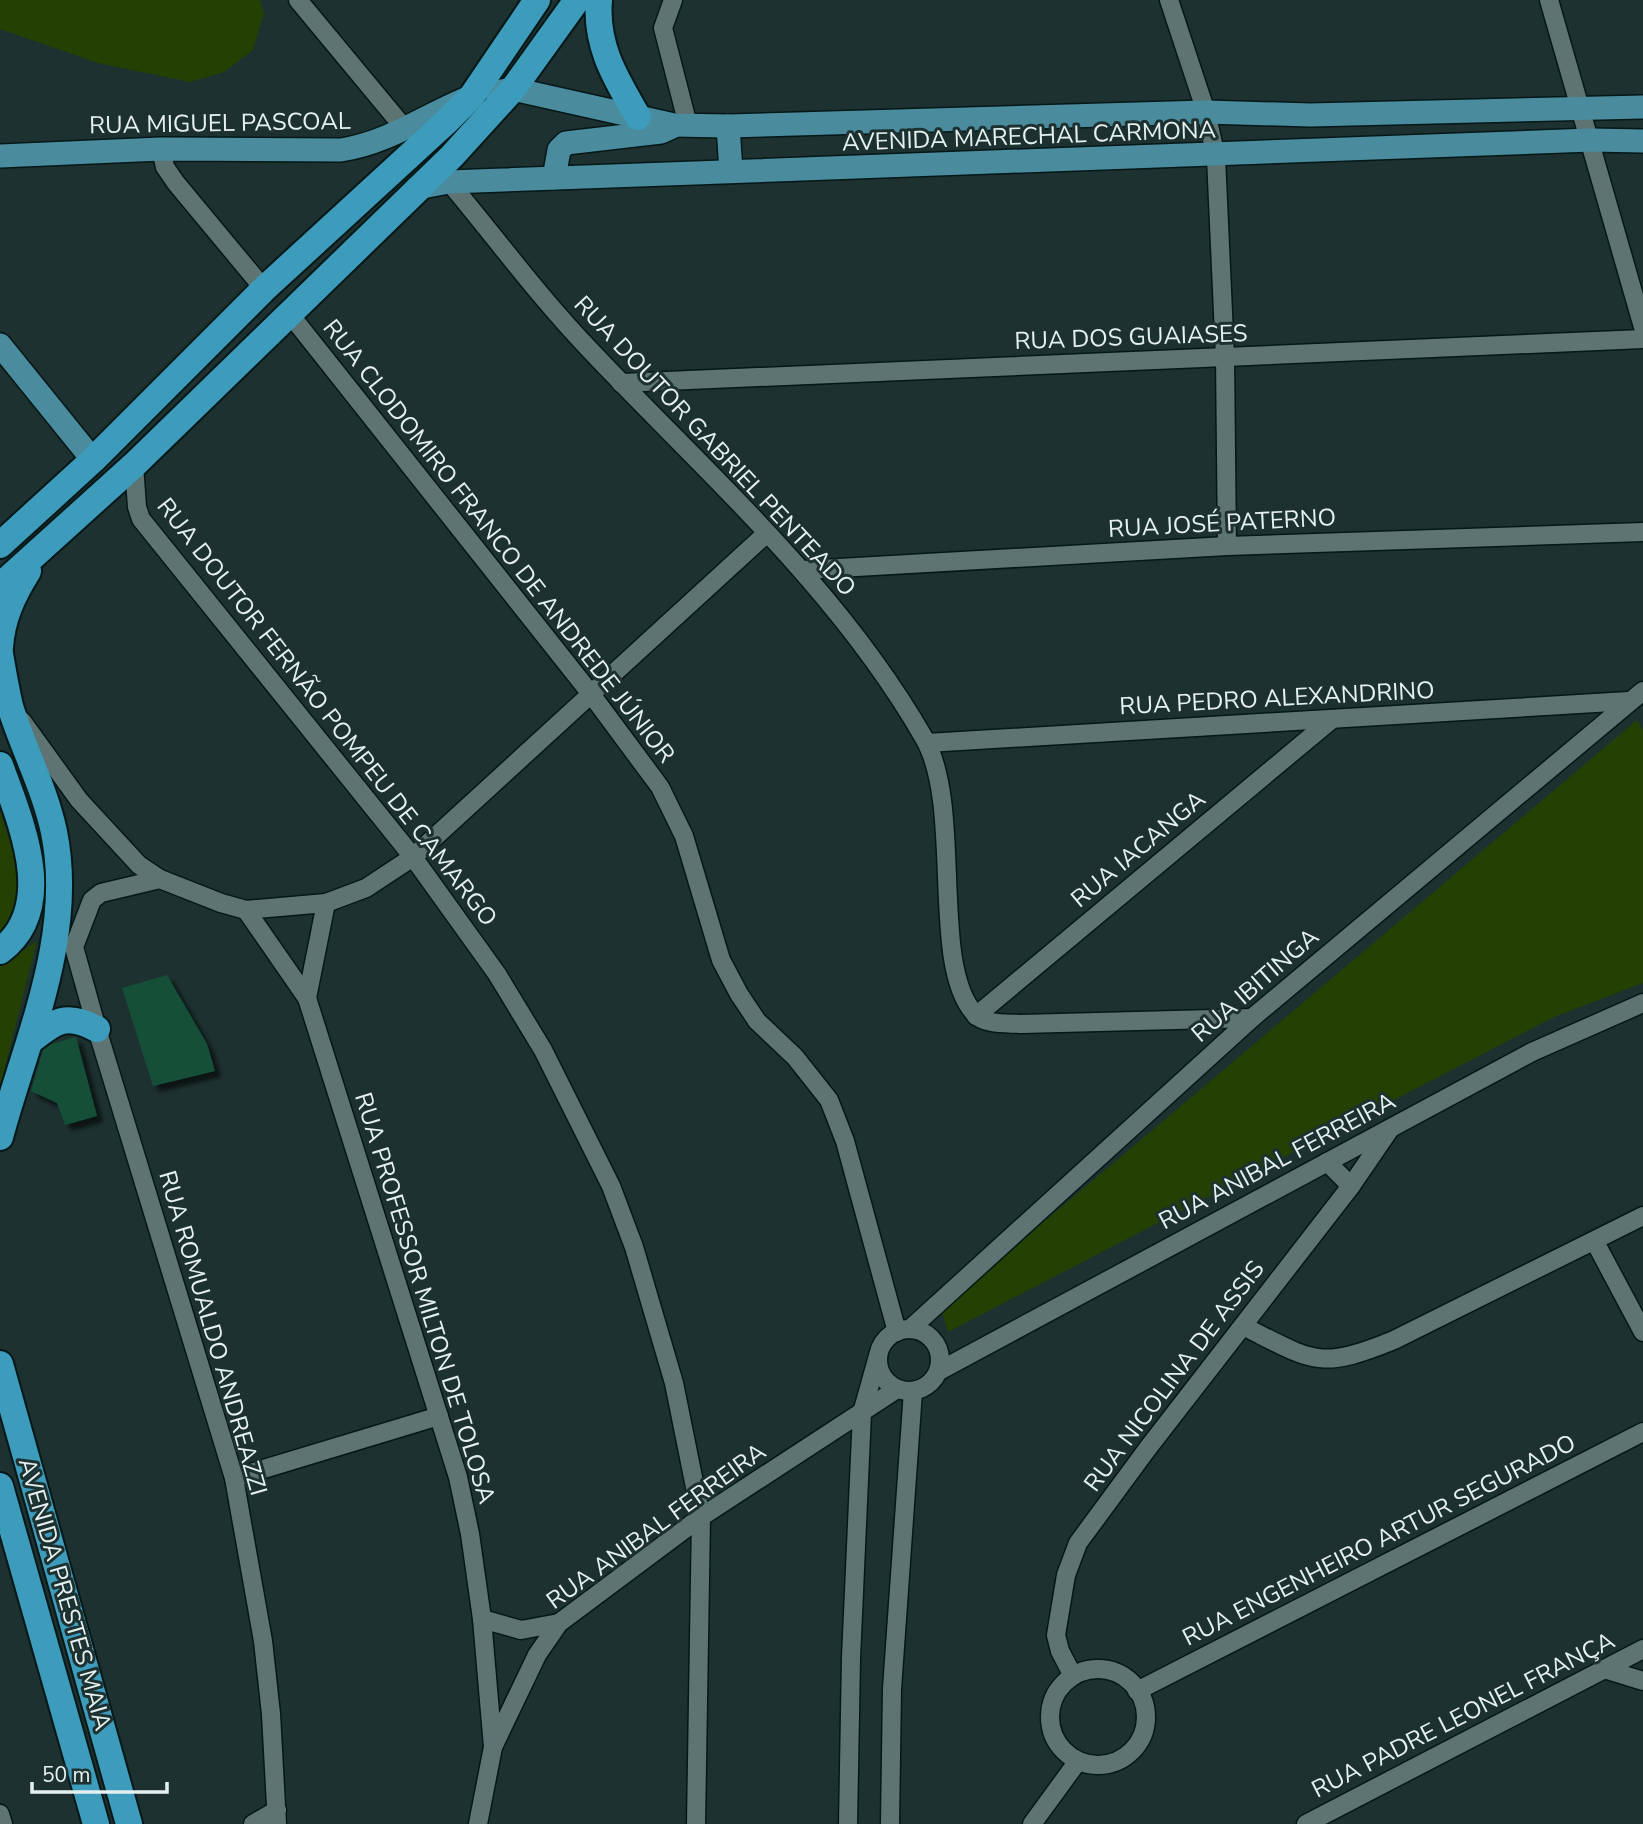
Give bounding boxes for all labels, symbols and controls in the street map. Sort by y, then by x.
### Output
street label: RUA MIGUEL PASCOAL [89,105,351,141]
street label: AVENIDA MARECHAL CARMONA [841,113,1217,159]
street label: RUA DOUTOR GABRIEL PENTEADO [567,289,863,603]
street label: RUA CLODOMIRO FRANCO DE ANDREDE JÚNIOR [316,313,682,769]
street label: RUA DOS GUAIASES [1014,317,1248,357]
street label: RUA DOUTOR FERNÃO POMPEU DE CAMARGO [150,491,504,933]
street label: RUA JOSÉ PATERNO [1107,501,1337,545]
street label: RUA PEDRO ALEXANDRINO [1119,674,1435,722]
street label: RUA IACANGA [1064,783,1212,915]
street label: RUA IBITINGA [1185,920,1326,1049]
street label: RUA ANIBAL FERREIRA [1153,1085,1401,1237]
street label: RUA PROFESSOR MILTON DE TOLOSA [347,1088,503,1508]
street label: RUA ROMUALDO ANDREAZZI [151,1167,275,1499]
street label: RUA NICOLINA DE ASSIS [1077,1254,1271,1498]
street label: RUA ENGENHEIRO ARTUR SEGURADO [1177,1427,1581,1653]
street label: RUA ANIBAL FERREIRA [540,1435,773,1616]
street label: AVENIDA PRESTES MAIA [11,1454,119,1734]
street label: RUA PADRE LEONEL FRANÇA [1306,1624,1620,1805]
scale bar [32,1750,166,1794]
text: 50 m [42,1761,91,1789]

